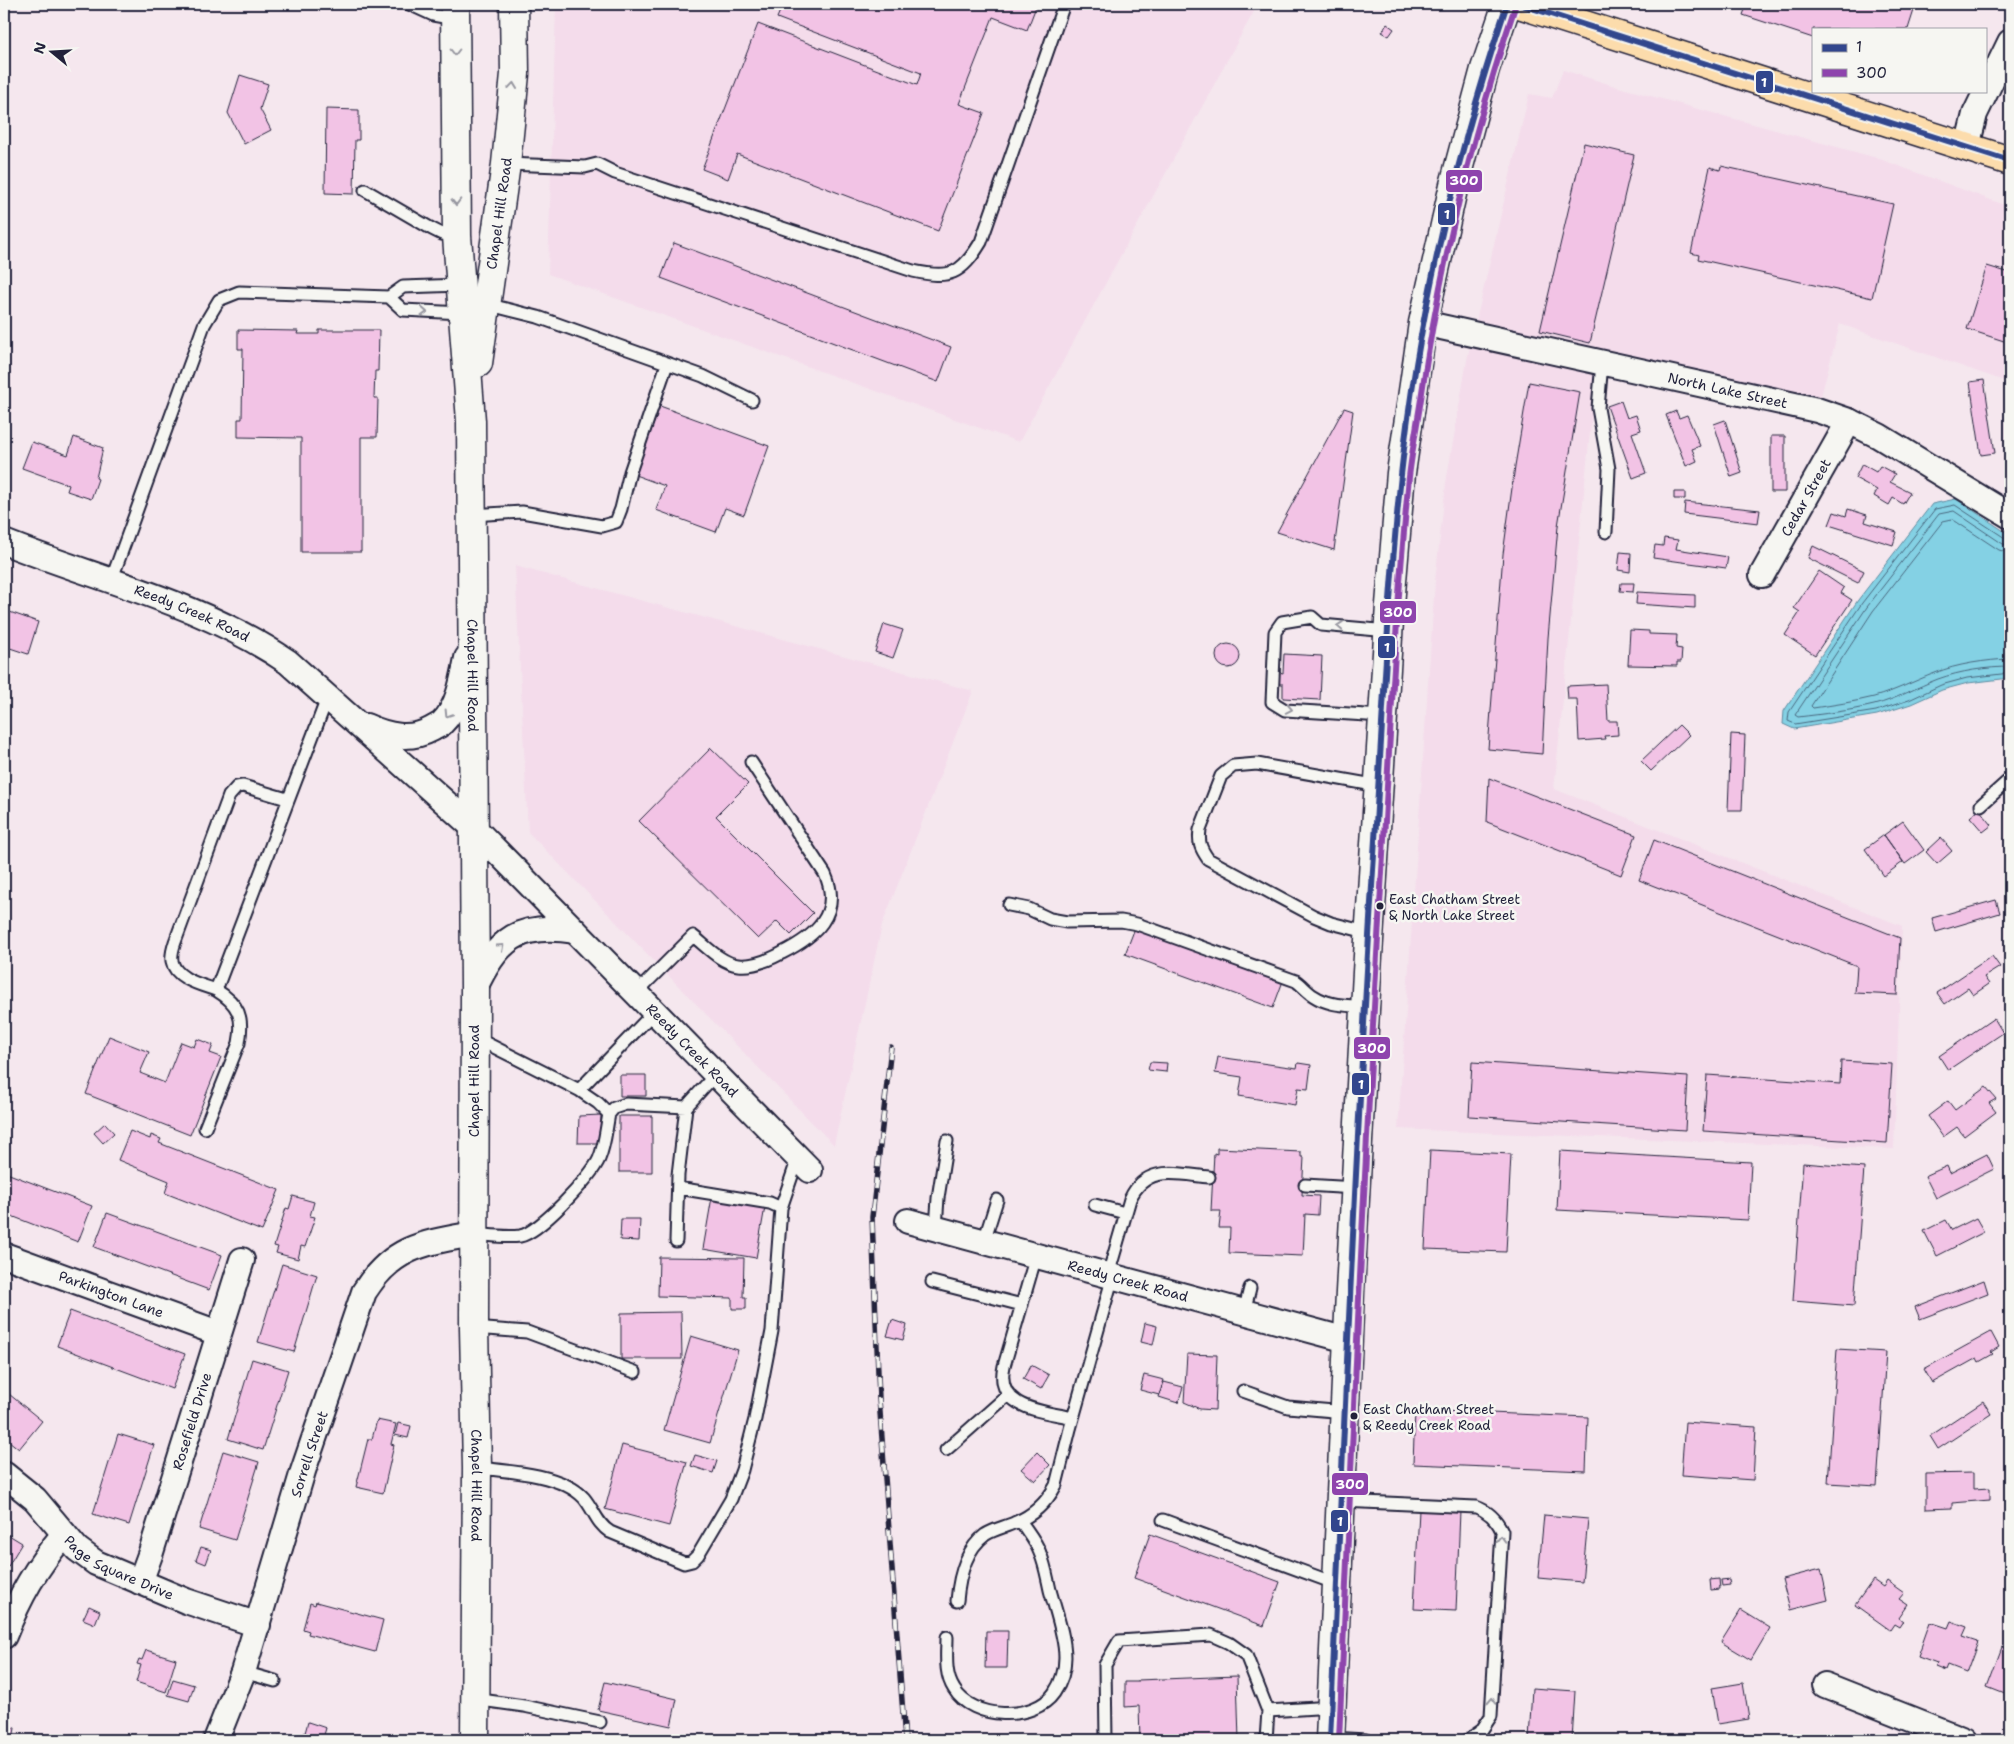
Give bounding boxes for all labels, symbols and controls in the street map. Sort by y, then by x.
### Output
north arrow [28,28,78,78]
legend [1812,28,1986,92]
text: 1 [1856,37,1862,57]
text: N [29,40,50,56]
one-way arrow [450,49,460,57]
text: 300 [1856,63,1887,83]
line badge: 1 [1755,70,1774,94]
text: 1 [1761,73,1767,91]
one-way arrow [507,82,518,90]
street label: Chapel Hill Road [482,157,516,271]
line badge: 300 [1445,169,1483,193]
text: 300 [1449,171,1479,189]
one-way arrow [451,199,461,207]
line badge: 1 [1437,202,1456,226]
text: 1 [1444,205,1450,223]
one-way arrow [420,306,428,317]
street label: North Lake Street [1666,368,1789,412]
street label: Cedar Street [1777,456,1835,539]
street label: Reedy Creek Road [132,580,253,646]
line badge: 300 [1379,600,1417,624]
text: 300 [1383,603,1413,621]
street label: Chapel Hill Road [463,619,482,732]
one-way arrow [1336,621,1344,632]
line badge: 1 [1377,635,1396,659]
text: 1 [1384,638,1390,656]
one-way arrow [1284,703,1293,714]
one-way arrow [445,709,454,718]
place label: East Chatham Street & North Lake Street [1389,891,1521,924]
marker: East Chatham Street & North Lake Street [1375,901,1385,911]
one-way arrow [495,944,504,953]
street label: Reedy Creek Road [642,1000,742,1101]
street label: Chapel Hill Road [465,1025,483,1137]
line badge: 300 [1353,1036,1391,1060]
text: 300 [1357,1039,1387,1057]
line badge: 1 [1351,1072,1370,1096]
text: 1 [1358,1075,1364,1093]
street label: Reedy Creek Road [1066,1256,1190,1306]
street label: Parkington Lane [56,1267,166,1321]
street label: Rosefield Drive [168,1370,215,1472]
place label: East Chatham Street & Reedy Creek Road [1363,1401,1495,1434]
street label: Sorrell Street [287,1408,332,1499]
marker: East Chatham Street & Reedy Creek Road [1349,1411,1359,1421]
street label: Chapel Hill Road [467,1429,486,1542]
line badge: 300 [1331,1472,1369,1496]
text: 300 [1335,1475,1365,1493]
line badge: 1 [1330,1509,1349,1533]
text: 1 [1337,1512,1343,1530]
street label: Page Square Drive [60,1531,176,1604]
one-way arrow [1496,1534,1506,1542]
one-way arrow [1486,1697,1497,1705]

